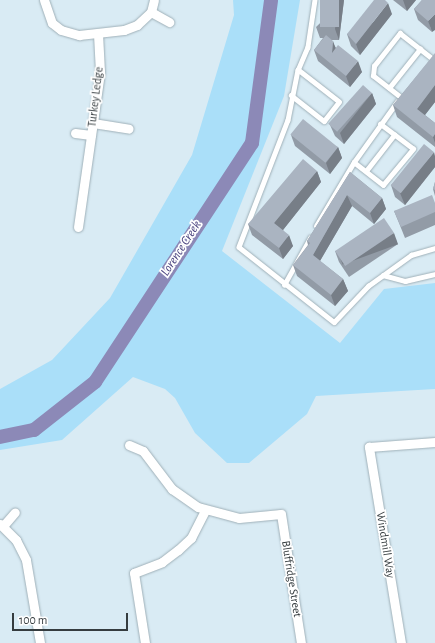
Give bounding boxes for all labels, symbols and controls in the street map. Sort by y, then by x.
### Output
street label: Turkey Ledge [85,66,107,128]
water label: Lorence Creek [158,218,206,280]
street label: Windmill Way [373,511,397,579]
street label: Bluffridge Street [278,540,304,618]
scale bar [14,605,130,631]
text: 100 m [19,614,47,626]

